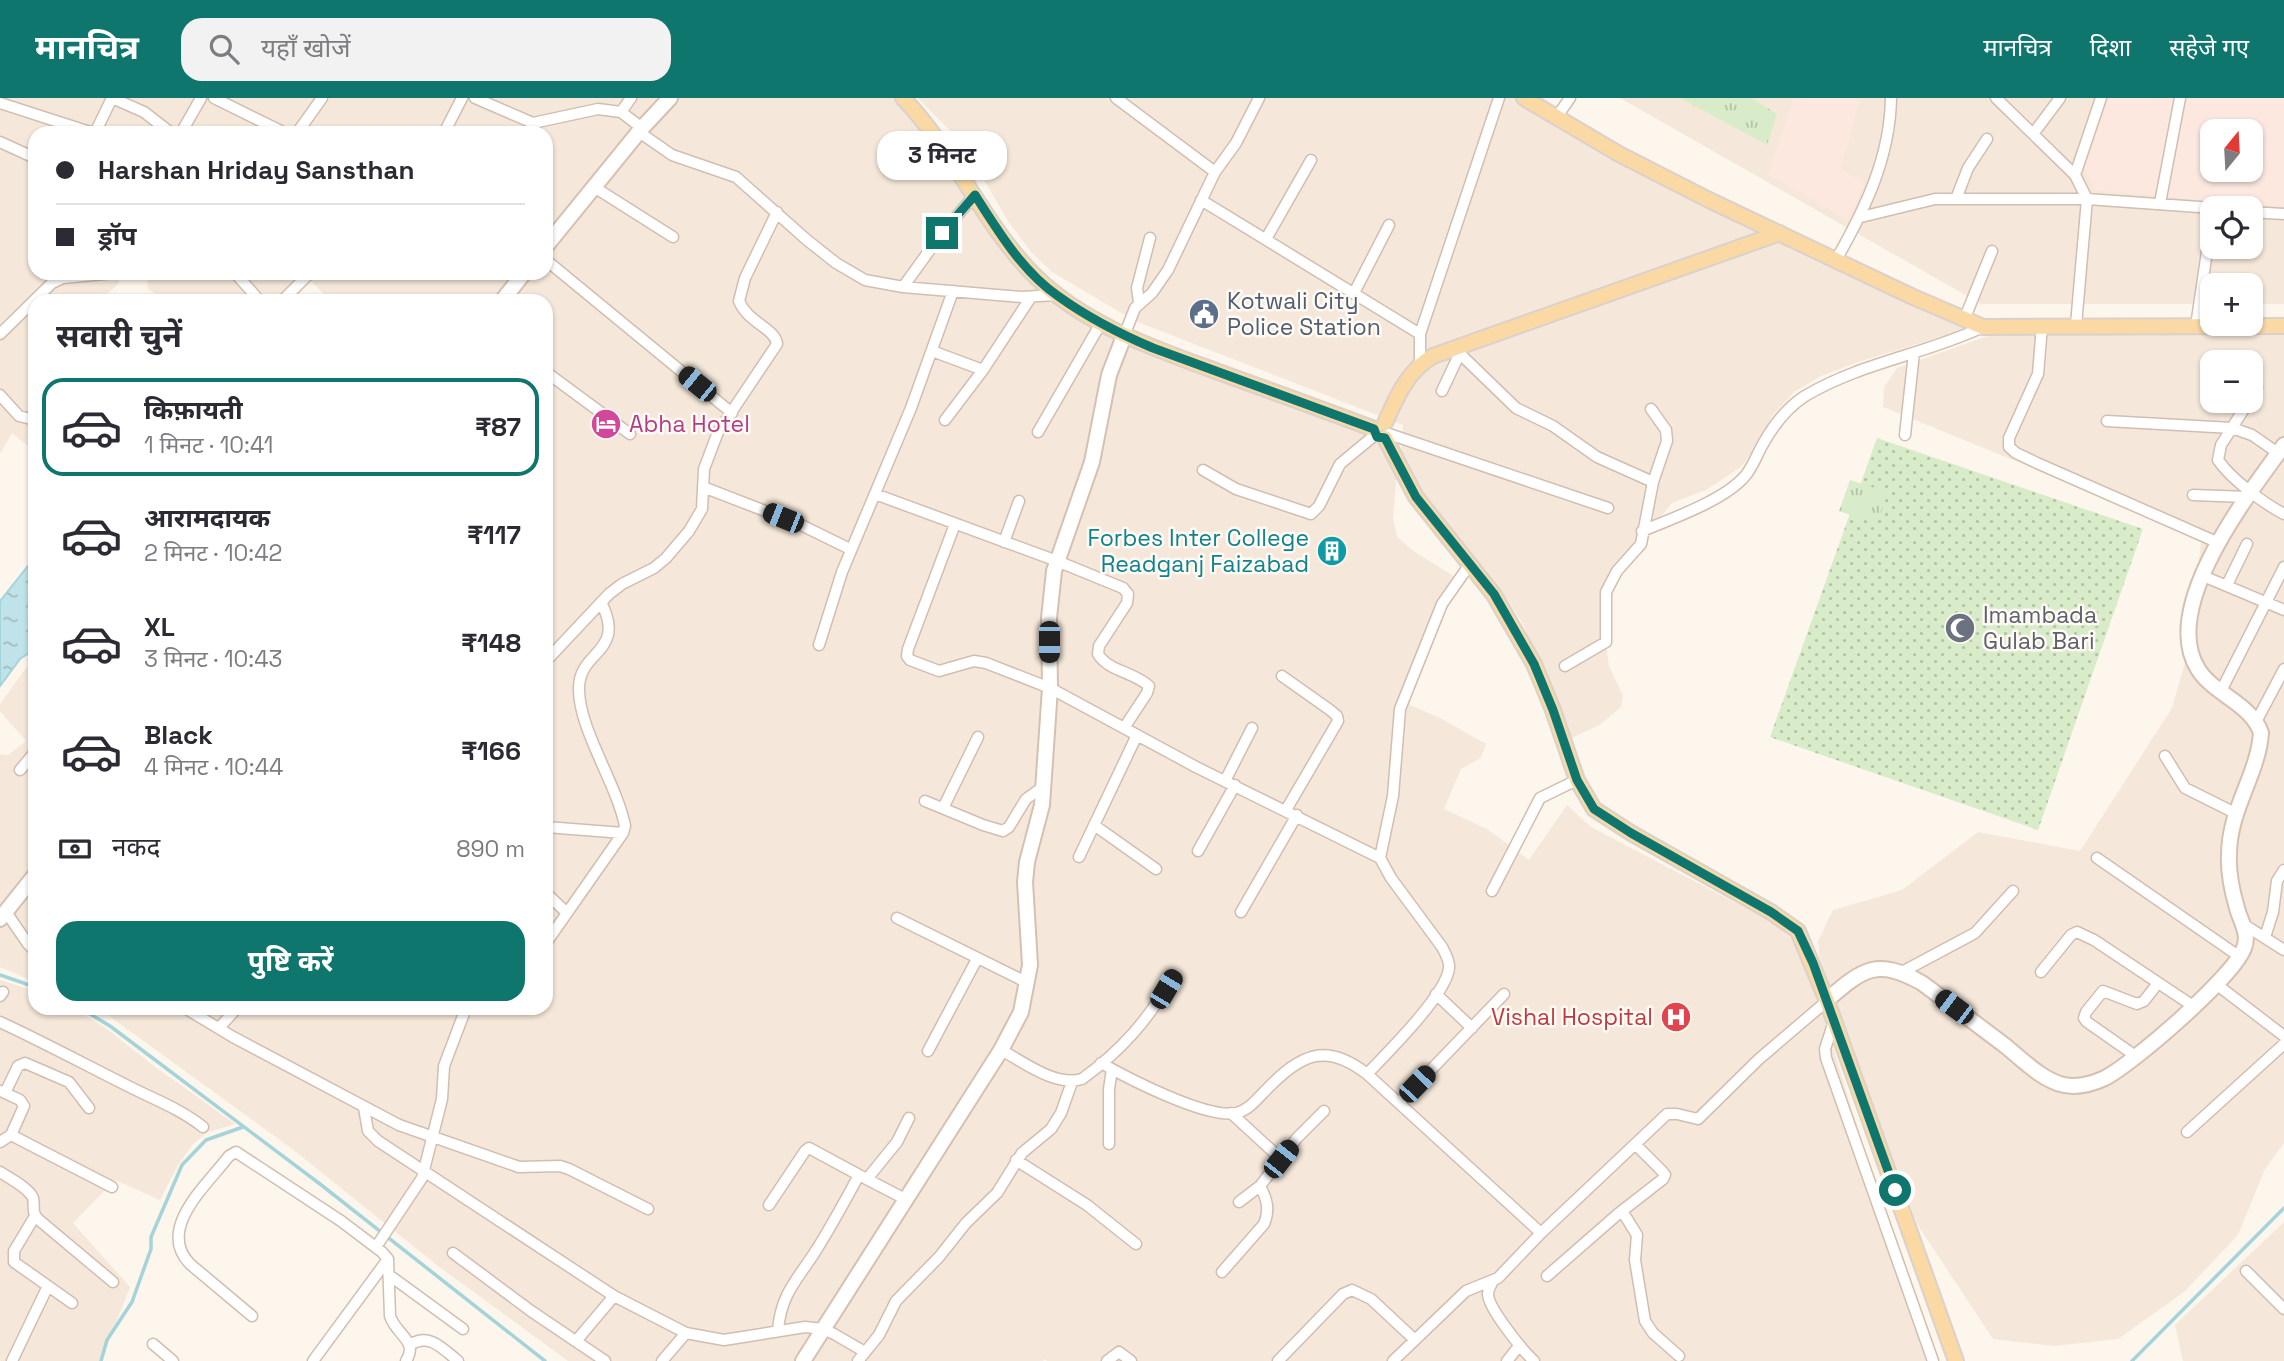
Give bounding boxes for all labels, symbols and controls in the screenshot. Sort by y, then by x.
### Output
search box [181,18,671,81]
text: मानचित्र [35,27,139,69]
icon: search [205,30,243,68]
text: यहाँ खोजें [261,31,351,65]
text: मानचित्र [1983,32,2052,63]
text: दिशा [2090,32,2131,63]
text: सहेजे गए [2169,32,2249,63]
north arrow [2200,119,2263,182]
map controls [2200,119,2263,413]
callout: 3 मिनट [877,131,1007,180]
text: 3 मिनट [908,140,976,170]
text: Harshan Hriday Sansthan [98,153,415,187]
button: locate [2200,196,2263,259]
route end [926,217,958,249]
text: ड्रॉप [98,219,136,253]
button: + [2200,273,2263,336]
place label: Kotwali City Police Station [1227,286,1381,342]
public building icon: Kotwali City Police Station [1187,297,1221,331]
text: सवारी चुनें [56,316,182,356]
button: − [2200,350,2263,413]
car [675,363,720,405]
text: किफ़ायती [144,393,243,427]
icon: car [60,396,123,459]
hotel icon: Abha Hotel [589,407,623,441]
place label: Abha Hotel [629,409,750,439]
text: ₹87 [475,410,521,444]
text: 1 मिनट · 10:41 [144,430,273,460]
car [760,500,807,536]
text: आरामदायक [144,501,270,535]
icon: car [60,504,123,567]
text: ₹117 [467,518,521,552]
place label: Forbes Inter College Readganj Faizabad [1087,523,1309,579]
building icon: Forbes Inter College Readganj Faizabad [1315,534,1349,568]
text: 2 मिनट · 10:42 [144,538,282,568]
place label: Imambada Gulab Bari [1983,600,2097,656]
text: XL [144,610,175,644]
mosque icon: Imambada Gulab Bari [1943,611,1977,645]
icon: car [60,612,123,675]
car [1039,621,1060,663]
text: ₹148 [461,626,521,660]
text: 3 मिनट · 10:43 [144,644,282,674]
text: Black [144,718,213,752]
icon: car [60,720,123,783]
text: ₹166 [461,734,521,768]
text: 4 मिनट · 10:44 [144,752,283,782]
icon: cash [56,830,94,868]
text: नकद [112,830,160,864]
text: 890 m [456,834,525,864]
button: पुष्टि करें [56,921,525,1001]
car [1147,966,1186,1012]
car [1931,986,1978,1028]
hospital icon: Vishal Hospital [1659,1000,1693,1034]
place label: Vishal Hospital [1491,1002,1653,1032]
car [1395,1062,1440,1106]
car [1260,1136,1303,1182]
route start [1879,1174,1911,1206]

